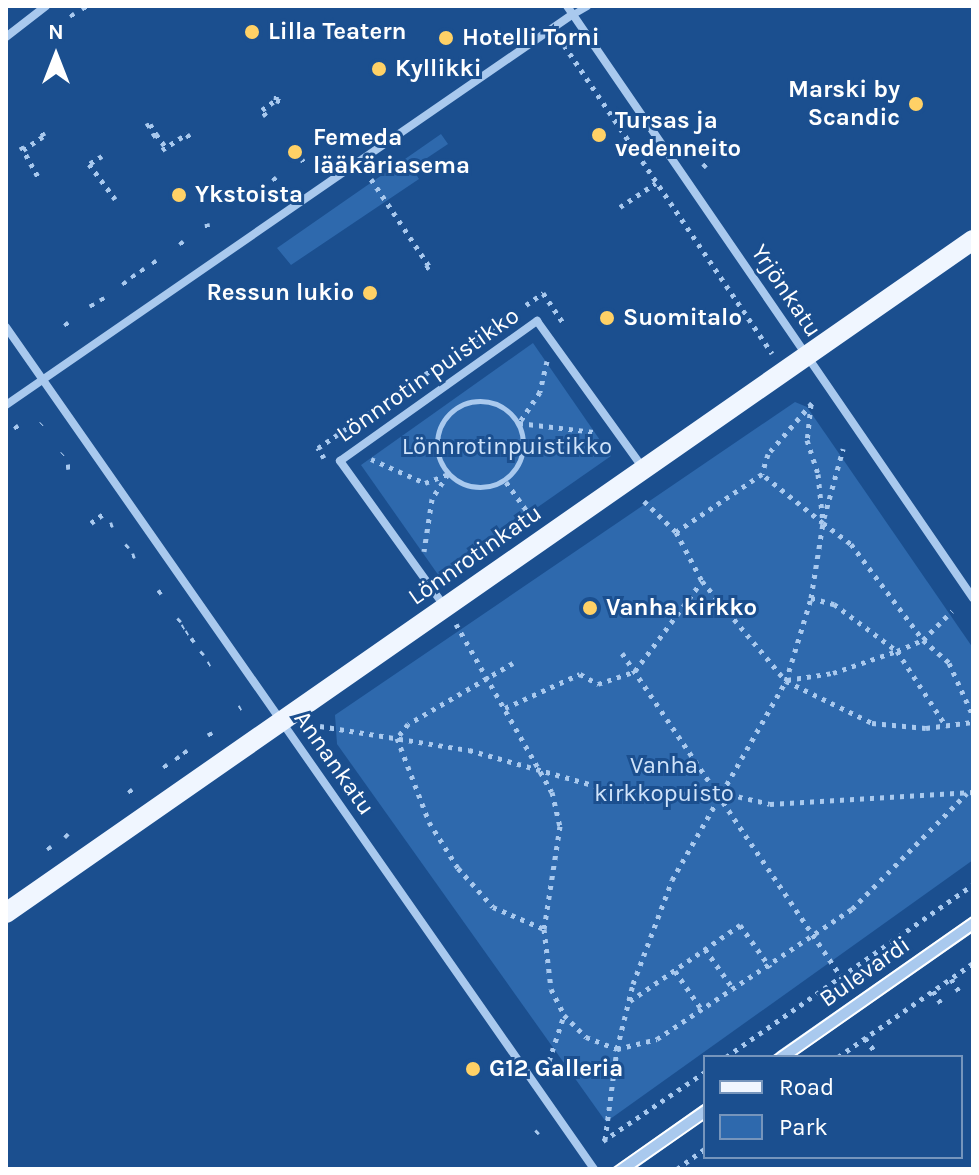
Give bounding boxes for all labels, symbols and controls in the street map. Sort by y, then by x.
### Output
north arrow [16,16,96,96]
place label: Lilla Teatern [268,18,407,46]
text: N [48,19,64,45]
marker: Lilla Teatern [243,23,261,41]
place label: Hotelli Torni [462,24,600,52]
marker: Hotelli Torni [437,29,455,47]
place label: Kyllikki [395,55,482,83]
marker: Kyllikki [370,60,388,78]
place label: Marski by Scandic [788,76,900,132]
marker: Marski by Scandic [907,95,925,113]
place label: Tursas ja vedenneito [615,107,741,163]
place label: Femeda lääkäriasema [313,124,470,180]
marker: Tursas ja vedenneito [590,126,608,144]
marker: Femeda lääkäriasema [284,141,306,163]
place label: Ykstoista [195,181,303,209]
marker: Ykstoista [170,186,188,204]
street label: Yrjönkatu [745,239,827,343]
place label: Ressun lukio [206,279,354,307]
marker: Ressun lukio [361,284,379,302]
street label: Lönnrotin puistikko [331,301,525,449]
place label: Suomitalo [623,304,742,332]
marker: Suomitalo [598,309,616,327]
park label: Lönnrotinpuistikko [402,433,612,461]
street label: Lönnrotinkatu [403,498,547,612]
place label: Vanha kirkko [606,594,757,622]
marker: Vanha kirkko [581,599,599,617]
street label: Annankatu [288,705,380,821]
park label: Vanha kirkkopuisto [594,752,734,808]
street label: Bulevardi [814,930,916,1014]
place label: G12 Galleria [489,1055,623,1083]
legend [703,1055,963,1159]
marker: G12 Galleria [464,1060,482,1078]
text: Road [779,1073,834,1101]
text: Park [779,1113,828,1141]

